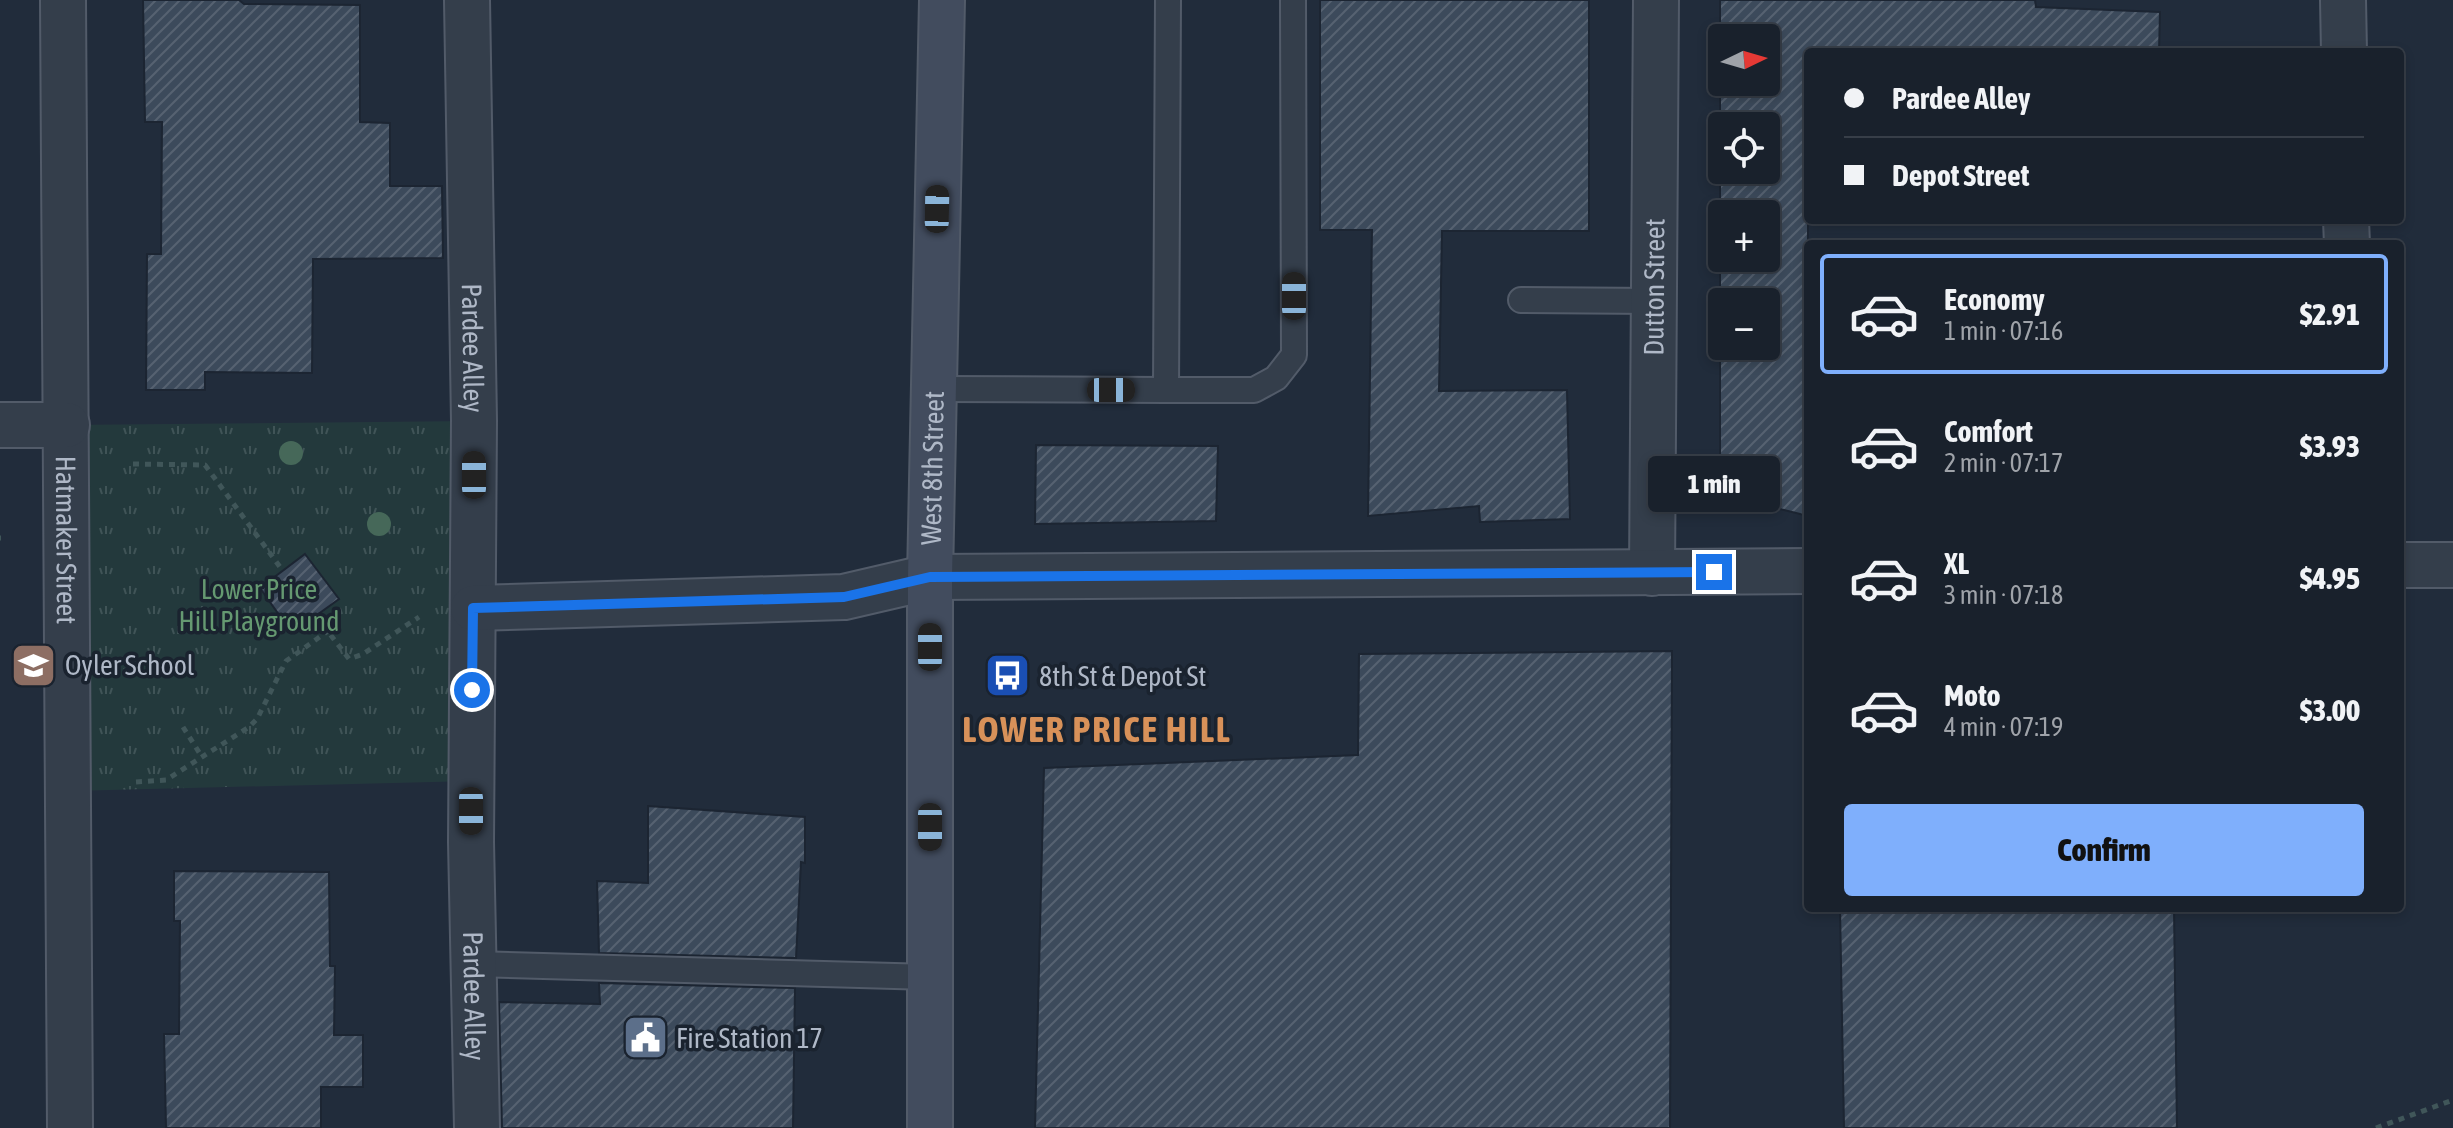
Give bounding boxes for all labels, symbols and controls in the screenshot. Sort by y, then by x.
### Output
north arrow [1708,24,1780,96]
map controls [1708,24,1780,360]
text: Pardee Alley [1892,81,2030,115]
button: locate [1708,112,1780,184]
text: Depot Street [1892,158,2029,192]
car [925,185,949,233]
button: + [1708,200,1780,272]
street label: Dutton Street [1638,218,1670,356]
car [1282,272,1306,320]
icon: car [1848,278,1920,350]
text: Economy [1944,282,2045,316]
street label: Pardee Alley [456,283,490,413]
button: − [1708,288,1780,360]
text: $2.91 [2300,297,2360,331]
text: 1 min · 07:16 [1944,316,2063,346]
car [1087,378,1135,402]
street label: West 8th Street [915,391,950,545]
icon: car [1848,410,1920,482]
text: Comfort [1944,414,2033,448]
text: $3.93 [2300,429,2360,463]
text: 2 min · 07:17 [1944,448,2063,478]
car [462,451,486,499]
street label: Hatmaker Street [50,456,83,624]
callout: 1 min [1648,456,1780,512]
text: 1 min [1687,469,1741,499]
icon: car [1848,542,1920,614]
text: XL [1944,546,1969,580]
route end [1696,554,1732,590]
text: $4.95 [2300,561,2360,595]
park label: Lower Price Hill Playground [179,573,339,637]
text: 3 min · 07:18 [1944,580,2063,610]
car [918,623,942,671]
school or university icon: Oyler School [10,641,58,689]
place label: Oyler School [65,649,195,681]
bus stop icon: 8th St & Depot St [984,652,1032,700]
place label: 8th St & Depot St [1039,660,1206,692]
route start [454,672,490,708]
icon: car [1848,674,1920,746]
text: Moto [1944,678,2001,712]
text: $3.00 [2300,693,2360,727]
district label: LOWER PRICE HILL [962,708,1232,750]
text: 4 min · 07:19 [1944,712,2063,742]
car [459,787,483,835]
car [918,803,942,851]
button: Confirm [1844,804,2364,896]
street label: Pardee Alley [457,931,492,1061]
public building icon: Fire Station 17 [621,1014,669,1062]
place label: Fire Station 17 [676,1022,823,1054]

